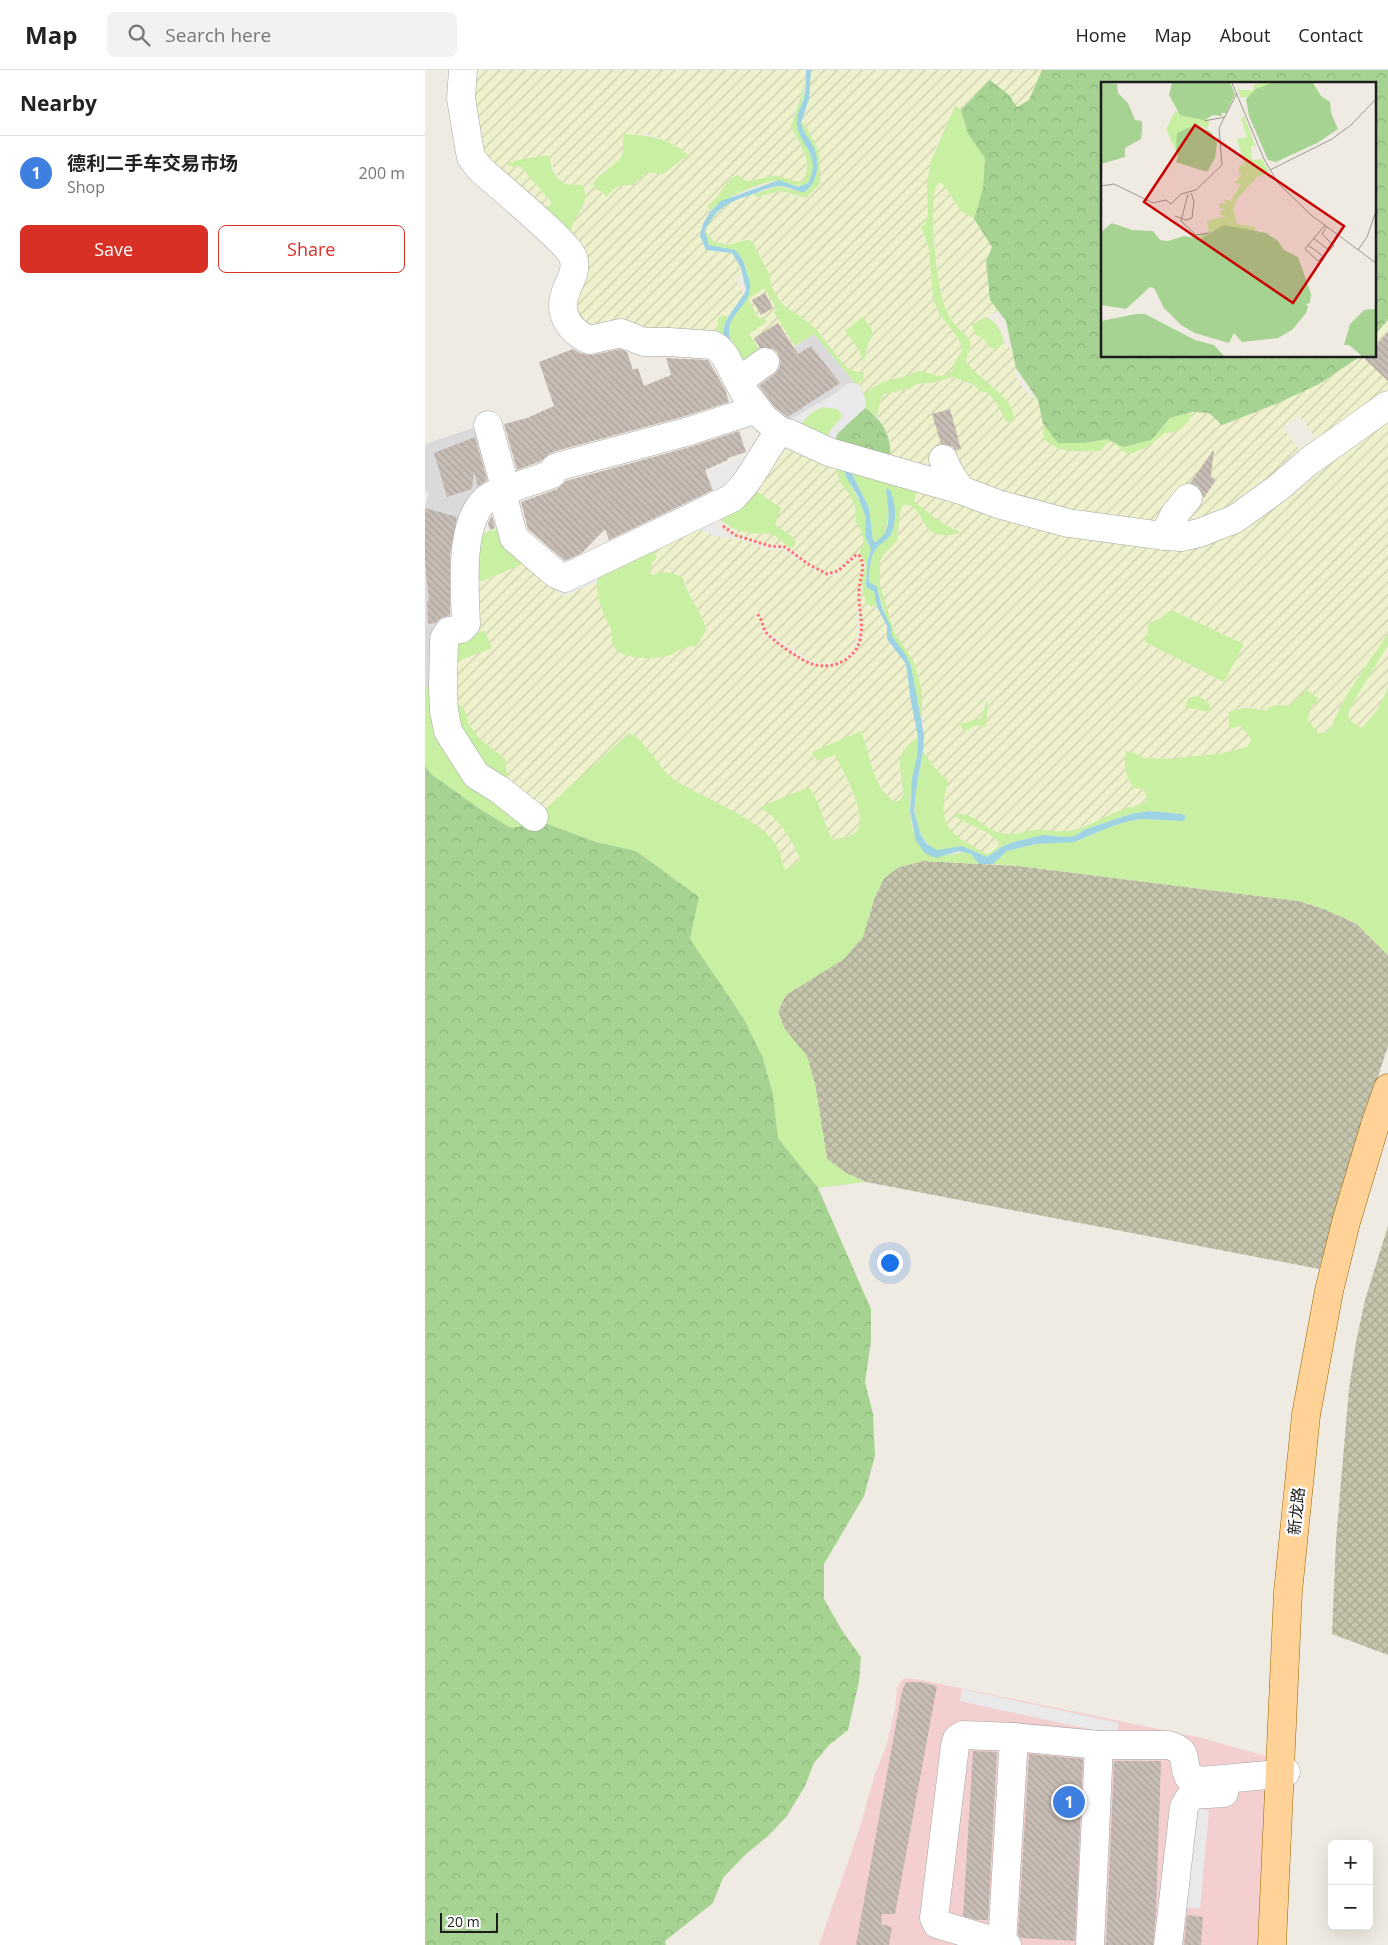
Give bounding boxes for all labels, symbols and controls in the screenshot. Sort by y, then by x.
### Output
search box [107,12,457,57]
text: Map [25,18,77,51]
icon: search [125,21,153,49]
text: Search here [165,22,271,48]
text: Home [1076,23,1126,47]
text: Map [1154,23,1192,47]
text: About [1220,23,1270,47]
text: Contact [1298,23,1363,47]
inset map [1101,82,1376,358]
text: Nearby [20,89,97,117]
text: 德利二手车交易市场 [67,150,238,176]
text: 1 [31,162,41,184]
text: 200 m [359,162,405,184]
text: Shop [67,176,105,198]
button: Save [20,225,208,273]
button: Share [218,225,405,273]
your location [877,1250,903,1276]
street label: 新龙路 [1283,1486,1309,1536]
pin: 1 [1053,1783,1085,1821]
map controls [1328,1840,1373,1930]
button: + [1328,1840,1373,1885]
button: − [1328,1885,1373,1930]
scale bar [440,1910,497,1933]
text: 20 m [447,1912,480,1931]

